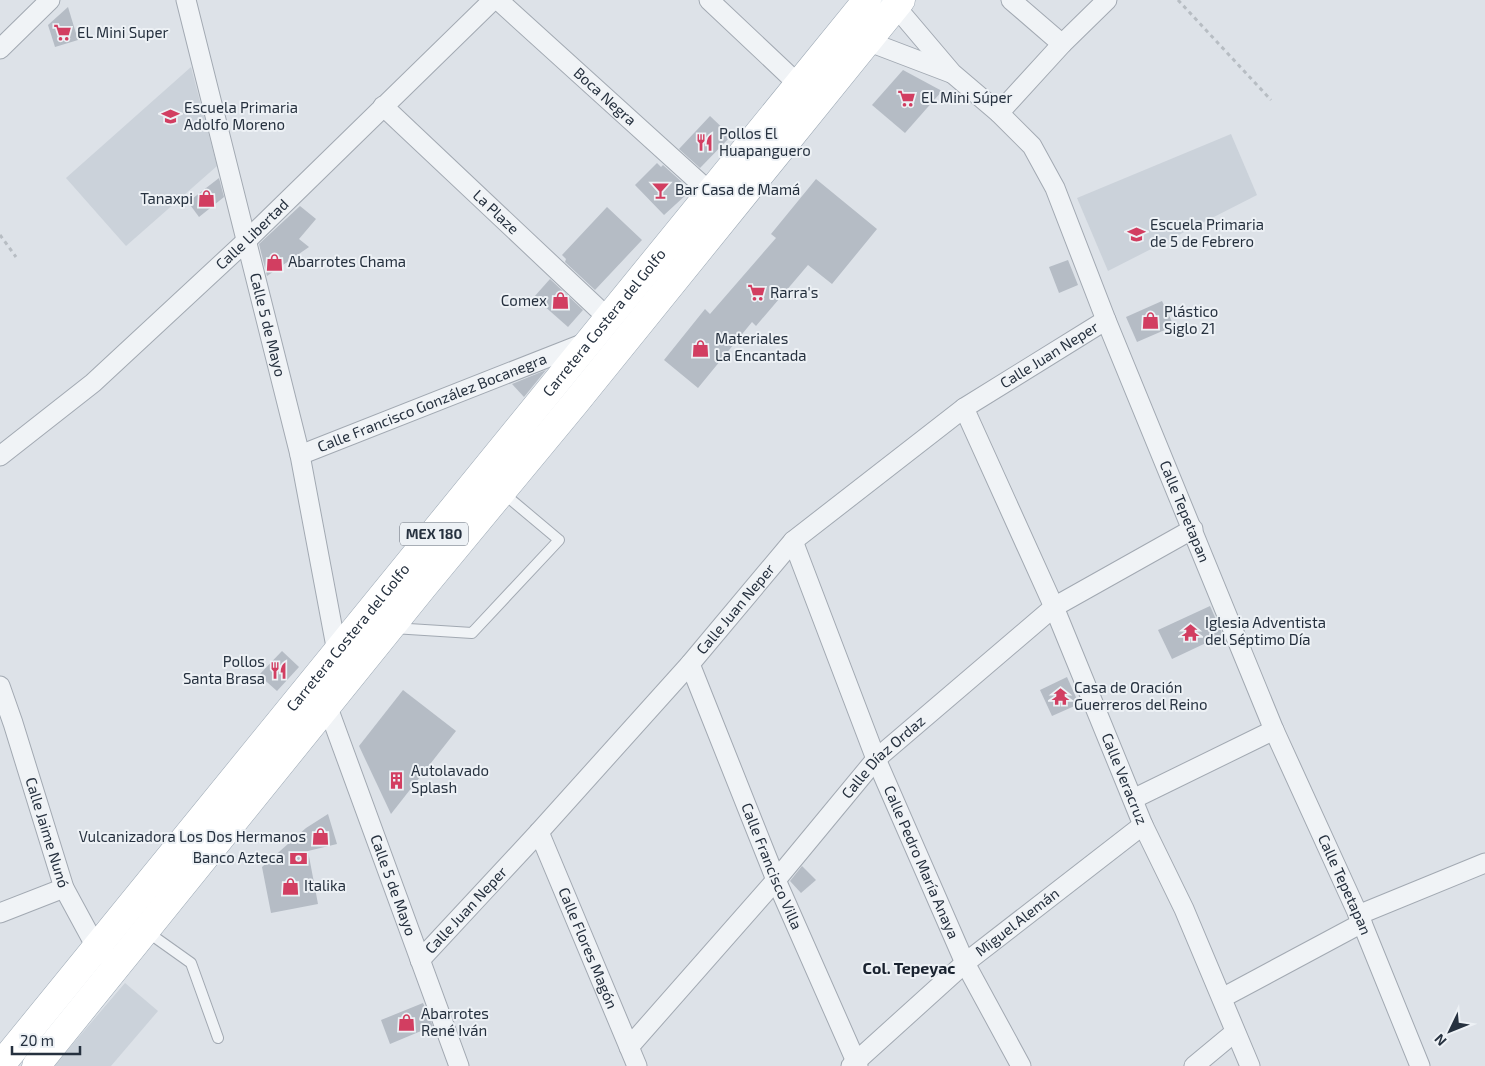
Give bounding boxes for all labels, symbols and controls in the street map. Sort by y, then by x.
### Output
supermarket icon: EL Mini Super [53,23,73,43]
place label: EL Mini Super [77,23,169,41]
street label: Boca Negra [570,63,640,129]
supermarket icon: EL Mini Súper [897,88,917,108]
place label: EL Mini Súper [921,88,1013,106]
place label: Escuela Primaria Adolfo Moreno [184,98,298,133]
school or university icon: Escuela Primaria Adolfo Moreno [160,107,180,127]
place label: Pollos El Huapanguero [719,124,811,159]
restaurant icon: Pollos El Huapanguero [695,133,715,153]
bar icon: Bar Casa de Mamá [651,180,671,200]
place label: Bar Casa de Mamá [675,180,800,198]
street label: La Plaze [470,186,523,238]
place label: Tanaxpi [140,189,193,207]
shop icon: Tanaxpi [197,189,217,209]
street label: Calle Libertad [211,195,292,273]
place label: Escuela Primaria de 5 de Febrero [1150,215,1264,250]
school or university icon: Escuela Primaria de 5 de Febrero [1126,224,1146,244]
street label: Carretera Costera del Golfo [538,245,669,400]
shop icon: Abarrotes Chama [264,252,284,272]
place label: Abarrotes Chama [288,252,406,270]
street label: Calle 5 de Mayo [247,271,290,379]
supermarket icon: Rarra's [746,283,766,303]
place label: Rarra's [770,283,818,301]
place label: Comex [501,291,547,309]
shop icon: Comex [551,291,571,311]
place label: Plástico Siglo 21 [1164,302,1218,337]
shop icon: Plástico Siglo 21 [1140,311,1160,331]
street label: Calle Juan Neper [996,317,1101,392]
place label: Materiales La Encantada [715,329,806,364]
shop icon: Materiales La Encantada [691,338,711,358]
street label: Calle Francisco González Bocanegra [315,349,549,455]
street label: Calle Tepetapan [1157,458,1214,565]
road number: MEX 180 [400,522,468,546]
street label: Carretera Costera del Golfo [282,560,413,715]
street label: Calle Juan Neper [692,560,778,657]
place label: Iglesia Adventista del Séptimo Día [1205,613,1326,648]
temple icon: Iglesia Adventista del Séptimo Día [1181,622,1201,642]
place label: Pollos Santa Brasa [183,652,265,687]
restaurant icon: Pollos Santa Brasa [269,661,289,681]
place label: Casa de Oración Guerreros del Reino [1074,678,1208,713]
temple icon: Casa de Oración Guerreros del Reino [1050,687,1070,707]
street label: Calle Díaz Ordaz [837,711,928,802]
street label: Calle Veracruz [1098,730,1152,827]
place label: Autolavado Splash [411,761,489,796]
building icon: Autolavado Splash [387,770,407,790]
street label: Calle Jaime Nunó [22,775,73,890]
street label: Calle Pedro María Anaya [881,783,963,941]
street label: Calle Francisco Villa [738,800,807,932]
place label: Vulcanizadora Los Dos Hermanos [79,827,306,845]
shop icon: Vulcanizadora Los Dos Hermanos [310,827,330,847]
street label: Calle Tepetapan [1315,831,1376,937]
street label: Calle 5 de Mayo [367,832,421,938]
place label: Banco Azteca [193,848,284,866]
bank icon: Banco Azteca [288,848,308,868]
street label: Calle Juan Neper [421,862,510,957]
shop icon: Italika [280,876,300,896]
place label: Italika [304,876,346,894]
street label: Calle Flores Magón [555,884,622,1011]
street label: Miguel Alemán [971,884,1062,960]
district label: Col. Tepeyac [863,958,955,978]
place label: Abarrotes René Iván [421,1004,489,1039]
north arrow [1425,1006,1475,1056]
shop icon: Abarrotes René Iván [397,1013,417,1033]
scale bar [12,1024,80,1056]
text: 20 m [20,1031,54,1049]
text: N [1430,1031,1450,1050]

